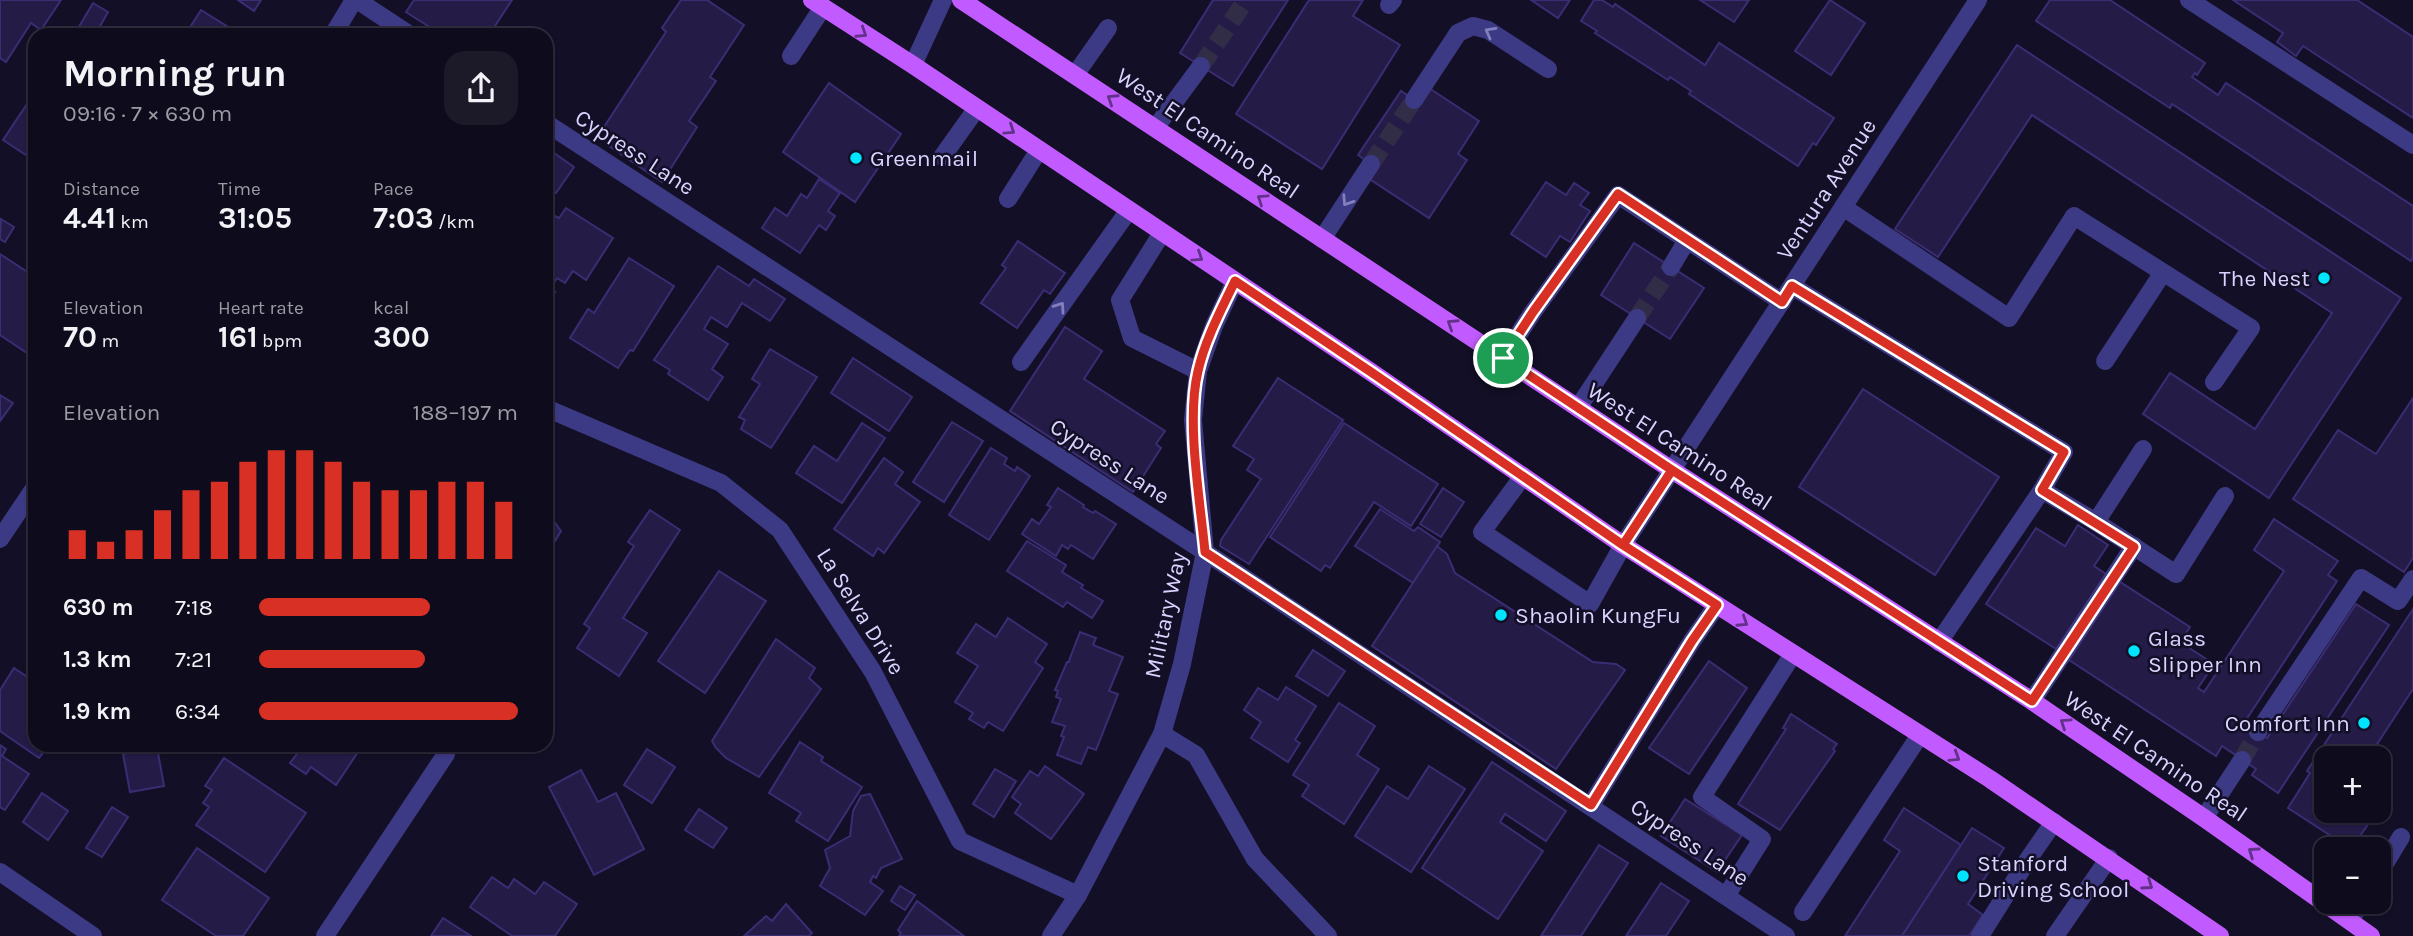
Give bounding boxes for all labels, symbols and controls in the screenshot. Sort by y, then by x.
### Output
one-way arrow [854,24,867,37]
one-way arrow [1485,27,1498,41]
text: Morning run [63,51,287,96]
button: share [444,51,518,125]
street label: West El Camino Real [1111,62,1304,205]
one-way arrow [1107,94,1120,107]
text: 09:16 · 7 × 630 m [63,100,232,127]
street label: Cypress Lane [570,104,700,201]
street label: Ventura Avenue [1771,114,1882,265]
one-way arrow [1002,122,1015,134]
place label: Greenmail [870,145,978,172]
marker: Greenmail [848,150,864,166]
text: Distance [63,178,140,200]
text: Time [218,178,261,200]
text: Pace [373,178,414,200]
one-way arrow [1257,194,1270,207]
one-way arrow [1342,194,1355,207]
text: 4.41 [63,200,116,236]
text: 31:05 [218,200,292,236]
text: 7:03 [373,200,434,236]
text: km [116,211,149,233]
text: /km [434,211,475,233]
one-way arrow [1191,249,1204,262]
place label: The Nest [2219,265,2310,292]
marker: The Nest [2316,270,2332,286]
text: Elevation [63,297,143,319]
text: Heart rate [218,297,304,319]
text: kcal [373,297,409,319]
one-way arrow [1052,301,1065,314]
text: 70 [63,319,97,355]
text: 161 [218,319,258,355]
text: 300 [373,319,430,355]
one-way arrow [1447,320,1460,332]
pin [1473,328,1533,388]
text: m [97,330,119,352]
text: bpm [258,330,302,352]
icon: arrive [1484,339,1522,377]
street label: West El Camino Real [1582,377,1777,516]
text: Elevation [63,399,160,426]
text: 188–197 m [413,399,518,426]
street label: Cypress Lane [1045,413,1175,510]
street label: La Selva Drive [811,543,910,680]
street label: Military Way [1139,549,1192,681]
text: 630 m [63,594,133,621]
text: 7:18 [175,594,213,621]
place label: Shaolin KungFu [1515,602,1681,629]
marker: Shaolin KungFu [1493,607,1509,623]
one-way arrow [1735,613,1748,626]
place label: Glass Slipper Inn [2148,625,2262,678]
marker: Glass Slipper Inn [2126,643,2142,659]
text: 1.3 km [63,646,132,673]
text: 7:21 [175,646,212,673]
street label: West El Camino Real [2059,685,2252,828]
text: 1.9 km [63,698,131,725]
text: 6:34 [175,698,220,725]
place label: Comfort Inn [2225,710,2350,737]
marker: Comfort Inn [2356,715,2372,731]
one-way arrow [2060,719,2073,731]
map controls [2314,746,2391,914]
button: + [2314,746,2391,823]
one-way arrow [1947,749,1960,762]
street label: Cypress Lane [1625,793,1754,892]
button: − [2314,837,2391,914]
one-way arrow [2248,848,2261,860]
place label: Stanford Driving School [1977,850,2129,903]
marker: Stanford Driving School [1955,868,1971,884]
one-way arrow [2140,877,2153,890]

